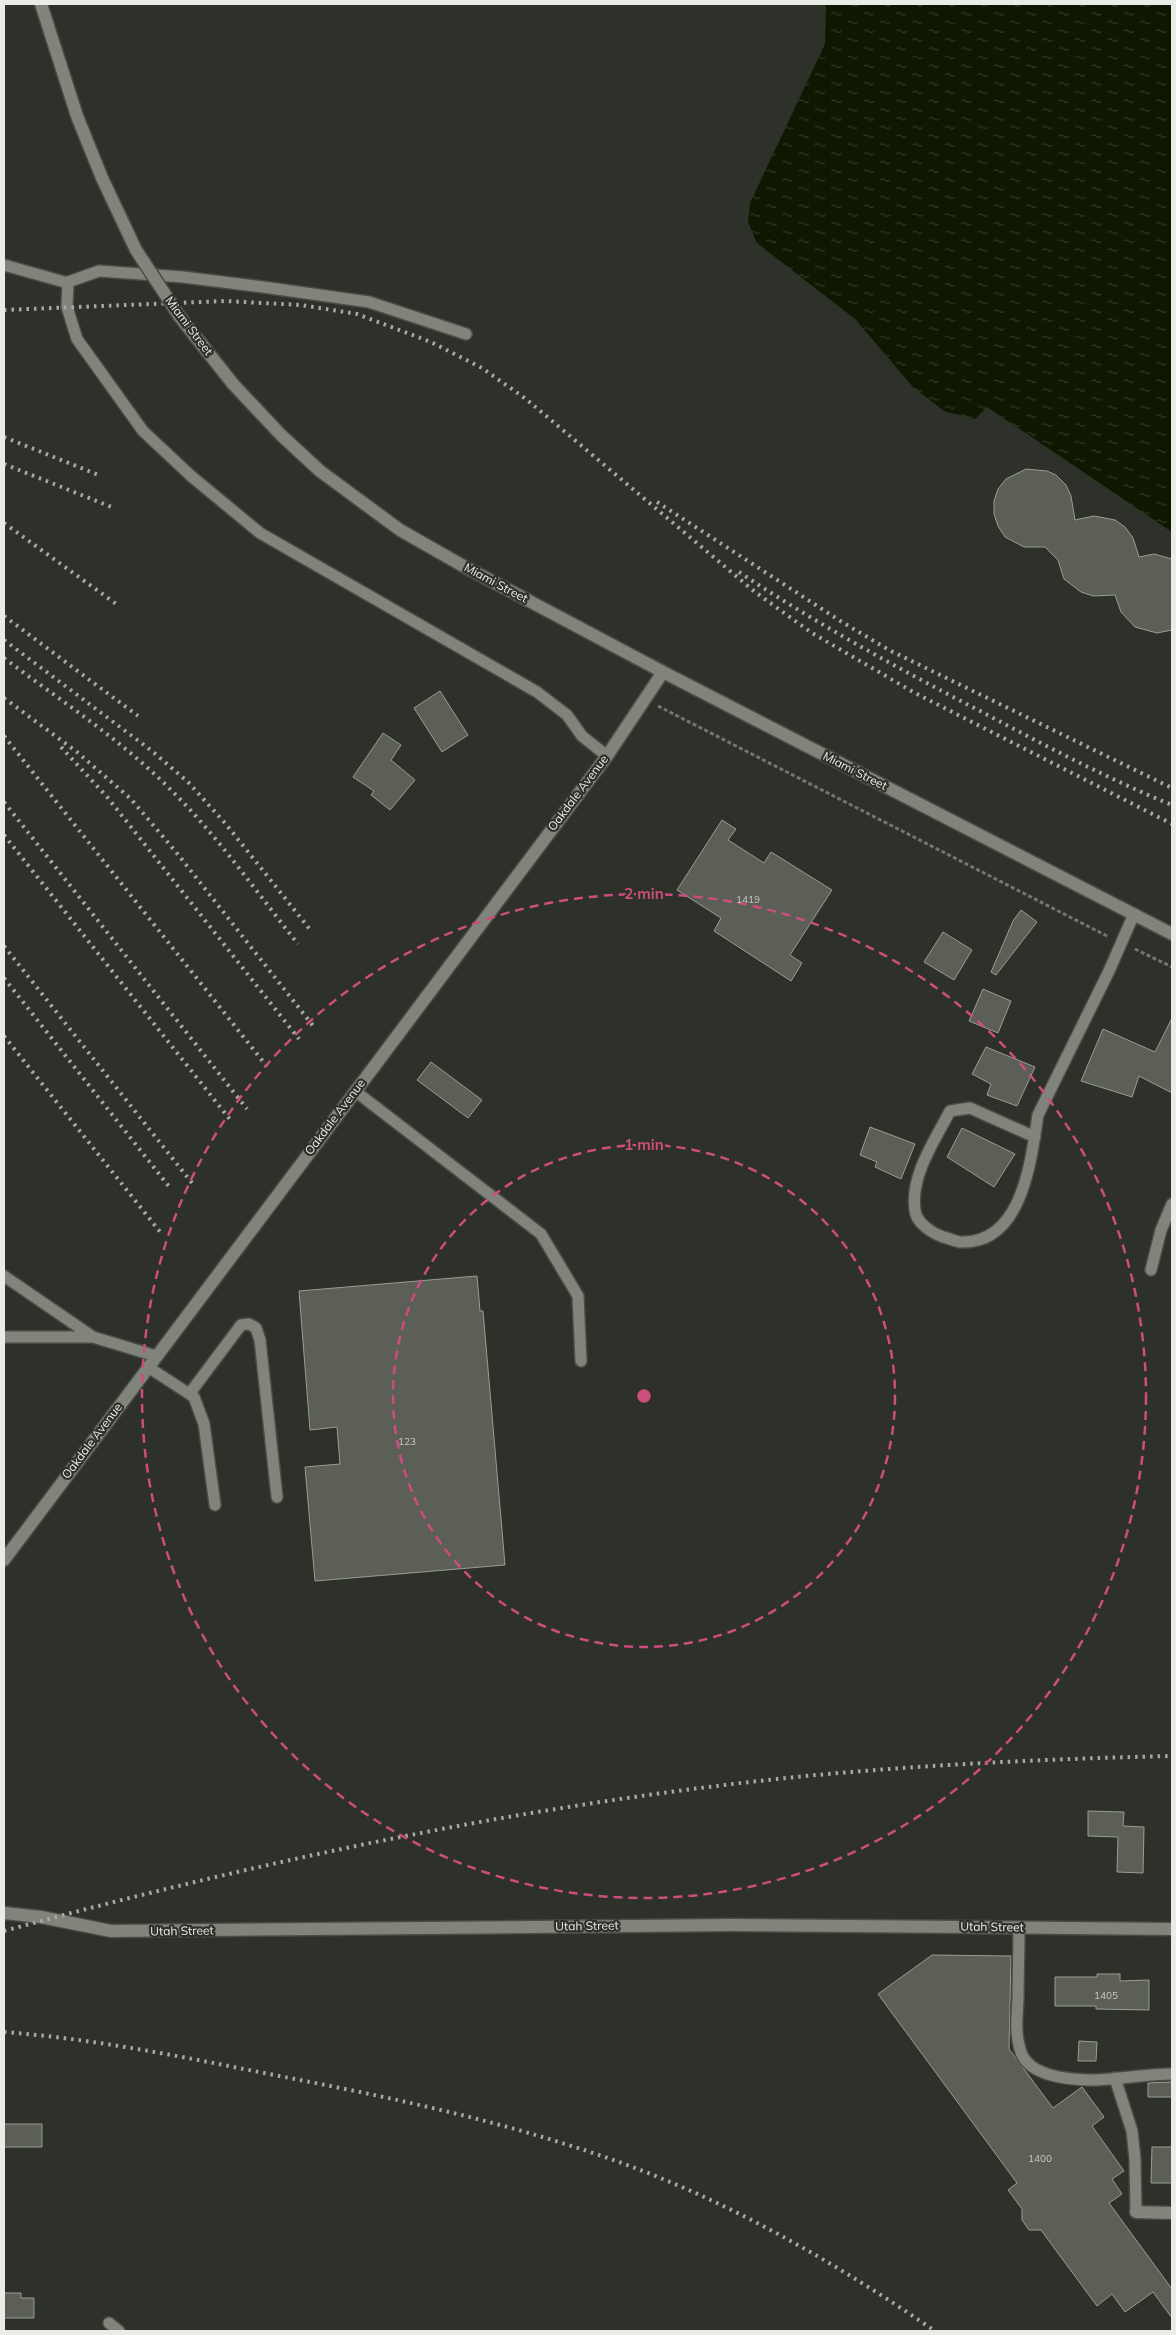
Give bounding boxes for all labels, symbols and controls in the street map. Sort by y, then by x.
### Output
street label: Miami Street [162,293,216,358]
street label: Miami Street [462,559,531,606]
street label: Miami Street [821,748,890,793]
street label: Oakdale Avenue [544,752,611,834]
text: 2 min [624,884,664,903]
house number: 1419 [736,893,760,906]
street label: Oakdale Avenue [301,1076,368,1158]
text: 1 min [624,1135,664,1154]
centre of rings [635,1387,653,1405]
street label: Oakdale Avenue [58,1400,125,1482]
house number: 123 [398,1435,416,1448]
street label: Utah Street [555,1917,619,1934]
street label: Utah Street [960,1918,1024,1935]
street label: Utah Street [150,1922,214,1939]
house number: 1405 [1094,1989,1118,2002]
house number: 1400 [1028,2152,1052,2165]

